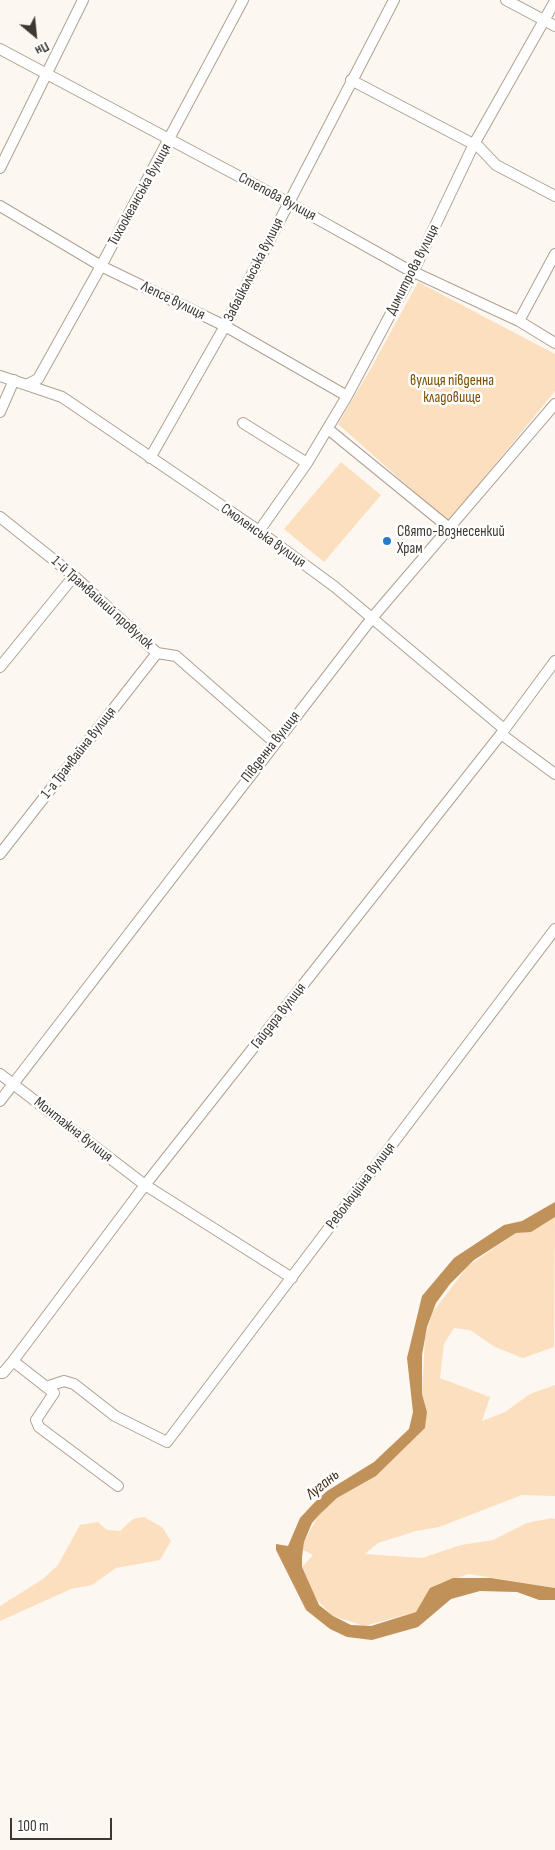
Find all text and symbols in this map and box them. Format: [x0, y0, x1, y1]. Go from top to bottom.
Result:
north arrow [10, 10, 60, 60]
text: Пн [32, 38, 52, 59]
street label: Тихоокеанська вулиця [104, 141, 176, 249]
street label: Степова вулиця [235, 169, 319, 225]
street label: Забайкальська вулиця [220, 215, 288, 325]
street label: Димитрова вулиця [382, 222, 444, 318]
street label: Лепсе вулиця [138, 278, 208, 324]
park label: вулиця південна кладовище [410, 372, 494, 407]
street label: Смоленська вулиця [217, 500, 309, 572]
place label: Свято-Вознесенкий Храм [397, 523, 505, 558]
marker: Свято-Вознесенкий Храм [381, 535, 393, 547]
street label: 1-й Трамвайний провулок [47, 552, 157, 654]
street label: 1-а Трамвайна вулиця [38, 704, 120, 802]
street label: Південна вулиця [238, 708, 304, 786]
street label: Гайдара вулиця [248, 980, 310, 1052]
street label: Монтажна вулиця [30, 1094, 116, 1166]
street label: Революційна вулиця [323, 1139, 399, 1233]
water label: Лугань [302, 1466, 344, 1504]
scale bar [12, 1808, 115, 1840]
text: 100 m [18, 1817, 49, 1836]

